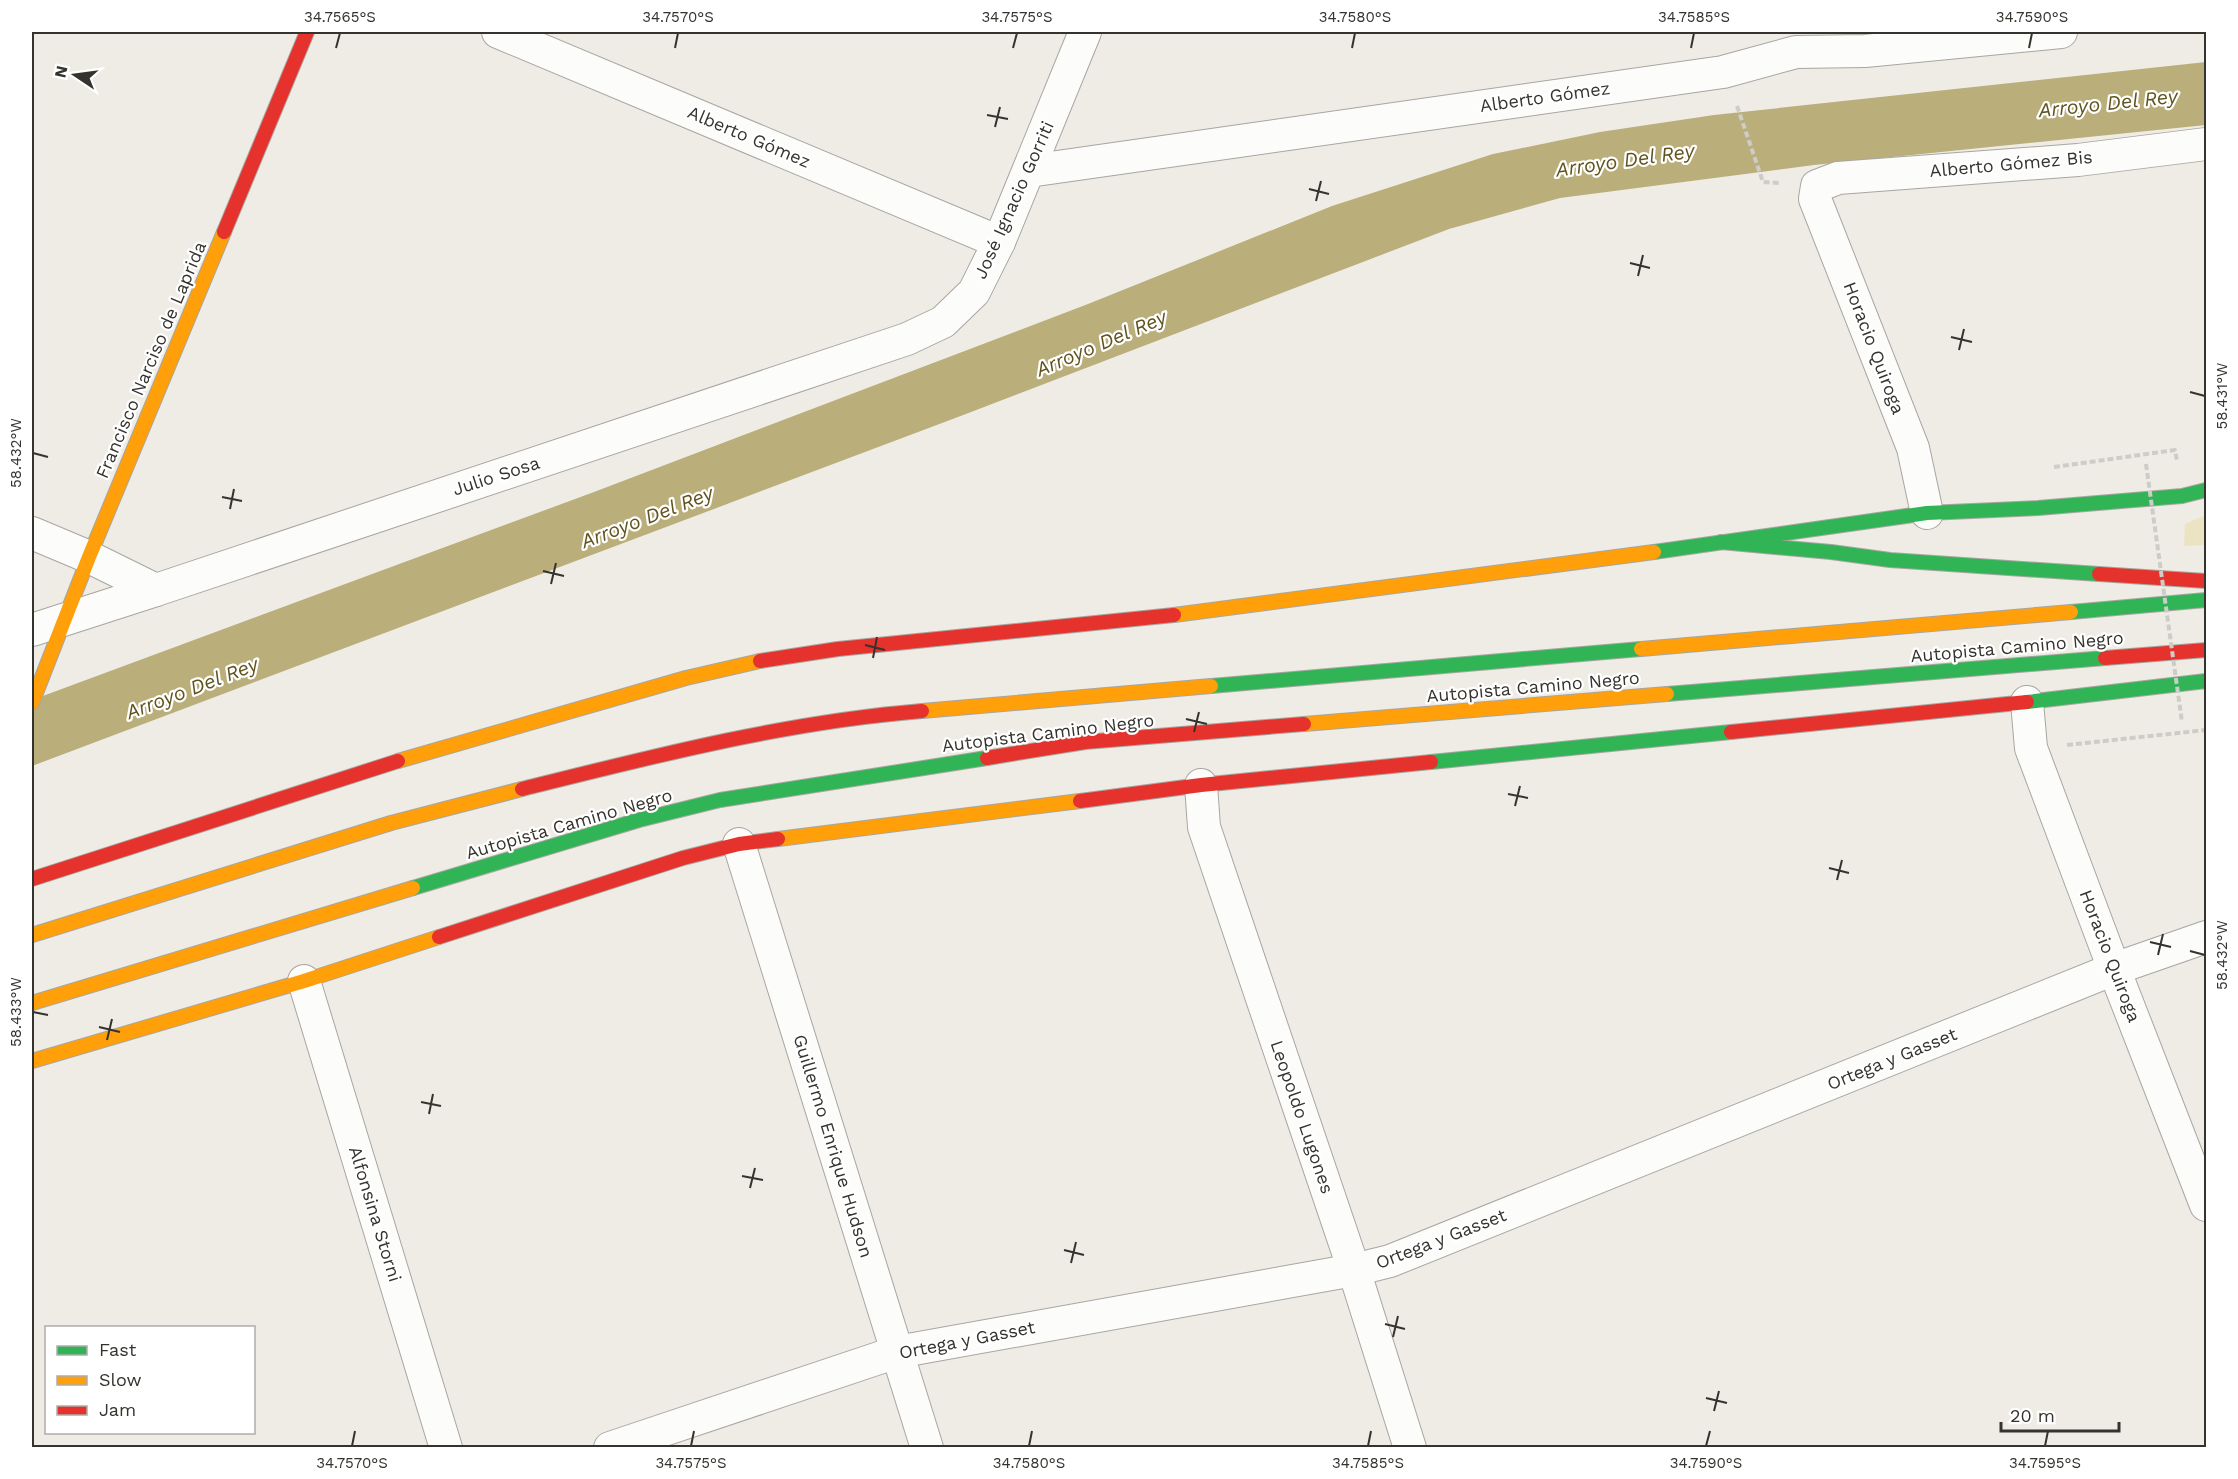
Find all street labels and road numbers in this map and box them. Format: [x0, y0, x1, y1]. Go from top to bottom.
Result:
street label: Alberto Gómez [1478, 77, 1611, 116]
street label: Alberto Gómez [685, 101, 814, 172]
street label: José Ignacio Gorriti [969, 118, 1058, 282]
street label: Alberto Gómez Bis [1929, 146, 2093, 181]
street label: Francisco Narciso de Laprida [91, 238, 210, 481]
street label: Horacio Quiroga [1840, 279, 1909, 417]
street label: Julio Sosa [450, 452, 542, 499]
street label: Autopista Camino Negro [1910, 627, 2124, 666]
street label: Autopista Camino Negro [1426, 667, 1640, 706]
street label: Autopista Camino Negro [941, 709, 1155, 756]
street label: Autopista Camino Negro [463, 784, 674, 863]
street label: Horacio Quiroga [2076, 887, 2145, 1025]
street label: Ortega y Gasset [1824, 1023, 1960, 1094]
street label: Guillermo Enrique Hudson [789, 1032, 877, 1260]
street label: Leopoldo Lugones [1266, 1038, 1339, 1196]
street label: Alfonsina Storni [345, 1144, 406, 1284]
street label: Ortega y Gasset [1373, 1204, 1509, 1273]
street label: Ortega y Gasset [897, 1316, 1037, 1363]

